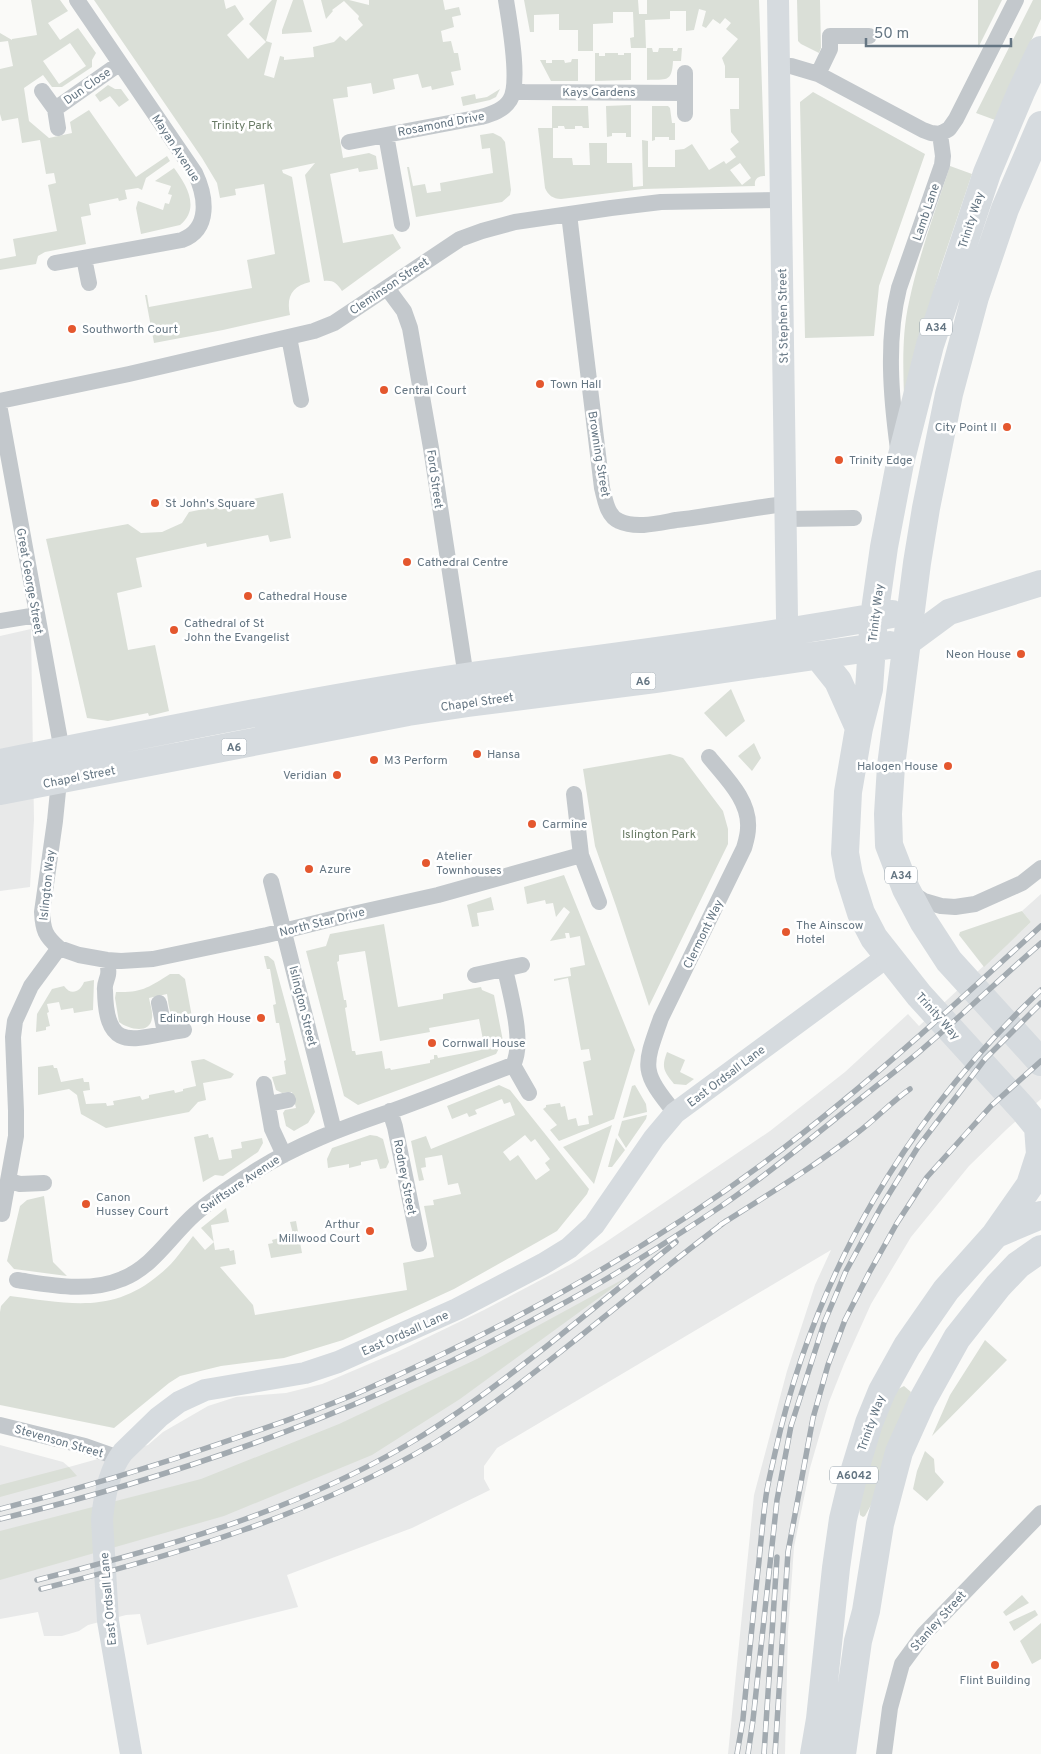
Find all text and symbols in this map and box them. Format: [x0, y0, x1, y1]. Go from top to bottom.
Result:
scale bar [866, 15, 1011, 47]
text: 50 m [874, 25, 909, 44]
street label: Dun Close [61, 65, 114, 109]
street label: Kays Gardens [562, 85, 636, 101]
street label: Rosamond Drive [396, 109, 486, 141]
street label: Mayan Avenue [147, 112, 203, 185]
park label: Trinity Park [211, 118, 273, 134]
street label: Lamb Lane [910, 182, 944, 243]
street label: Trinity Way [955, 190, 989, 251]
street label: Cleminson Street [347, 254, 432, 319]
street label: St Stephen Street [775, 268, 793, 364]
road number: A34 [920, 318, 952, 336]
place label: Southworth Court [82, 322, 178, 338]
marker: Southworth Court [66, 323, 78, 335]
place label: Town Hall [550, 377, 601, 393]
marker: Town Hall [534, 378, 546, 390]
place label: Central Court [394, 383, 466, 399]
marker: Central Court [378, 384, 390, 396]
street label: Browning Street [583, 410, 613, 498]
place label: City Point II [935, 420, 997, 436]
marker: City Point II [1001, 421, 1013, 433]
street label: Ford Street [422, 449, 446, 510]
place label: Trinity Edge [849, 453, 913, 469]
marker: Trinity Edge [833, 454, 845, 466]
place label: St John's Square [165, 496, 255, 512]
marker: St John's Square [149, 497, 161, 509]
street label: Great George Street [12, 527, 46, 635]
place label: Cathedral Centre [417, 555, 508, 571]
marker: Cathedral Centre [401, 556, 413, 568]
street label: Trinity Way [865, 583, 889, 643]
place label: Cathedral House [258, 589, 347, 605]
marker: Cathedral House [242, 590, 254, 602]
place label: Cathedral of St John the Evangelist [184, 616, 290, 646]
marker: Cathedral of St John the Evangelist [168, 624, 180, 636]
place label: Neon House [946, 647, 1011, 663]
marker: Neon House [1015, 648, 1027, 660]
road number: A6 [630, 672, 656, 689]
street label: Chapel Street [440, 690, 515, 716]
road number: A6 [222, 739, 246, 756]
place label: Hansa [487, 747, 520, 763]
marker: Hansa [471, 748, 483, 760]
place label: M3 Perform [384, 753, 448, 769]
marker: M3 Perform [368, 754, 380, 766]
place label: Halogen House [857, 759, 938, 775]
marker: Halogen House [942, 760, 954, 772]
street label: Chapel Street [42, 763, 117, 793]
place label: Veridian [283, 768, 327, 784]
marker: Veridian [331, 769, 343, 781]
place label: Carmine [542, 817, 587, 833]
marker: Carmine [526, 818, 538, 830]
park label: Islington Park [622, 827, 696, 843]
street label: Islington Way [36, 849, 60, 921]
place label: Atelier Townhouses [436, 849, 502, 879]
marker: Atelier Townhouses [420, 857, 432, 869]
place label: Azure [319, 862, 351, 878]
marker: Azure [303, 863, 315, 875]
road number: A34 [885, 866, 917, 884]
street label: Clermont Way [680, 897, 728, 972]
street label: North Star Drive [278, 905, 367, 941]
place label: The Ainscow Hotel [796, 918, 864, 948]
marker: The Ainscow Hotel [780, 926, 792, 938]
street label: Islington Street [284, 964, 320, 1048]
street label: Trinity Way [912, 989, 963, 1044]
place label: Edinburgh House [160, 1011, 251, 1027]
marker: Edinburgh House [255, 1012, 267, 1024]
place label: Cornwall House [442, 1036, 525, 1052]
marker: Cornwall House [426, 1037, 438, 1049]
street label: East Ordsall Lane [684, 1042, 769, 1111]
street label: Rodney Street [389, 1138, 419, 1216]
street label: Swiftsure Avenue [198, 1152, 283, 1217]
place label: Canon Hussey Court [96, 1190, 168, 1220]
marker: Canon Hussey Court [80, 1198, 92, 1210]
place label: Arthur Millwood Court [278, 1217, 360, 1247]
marker: Arthur Millwood Court [364, 1225, 376, 1237]
street label: East Ordsall Lane [359, 1308, 451, 1360]
street label: Trinity Way [854, 1393, 890, 1454]
street label: Stevenson Street [12, 1422, 105, 1462]
road number: A6042 [830, 1466, 878, 1484]
street label: East Ordsall Lane [97, 1552, 121, 1646]
street label: Stanley Street [907, 1588, 970, 1655]
marker: Flint Building [989, 1659, 1001, 1671]
place label: Flint Building [959, 1673, 1031, 1689]

